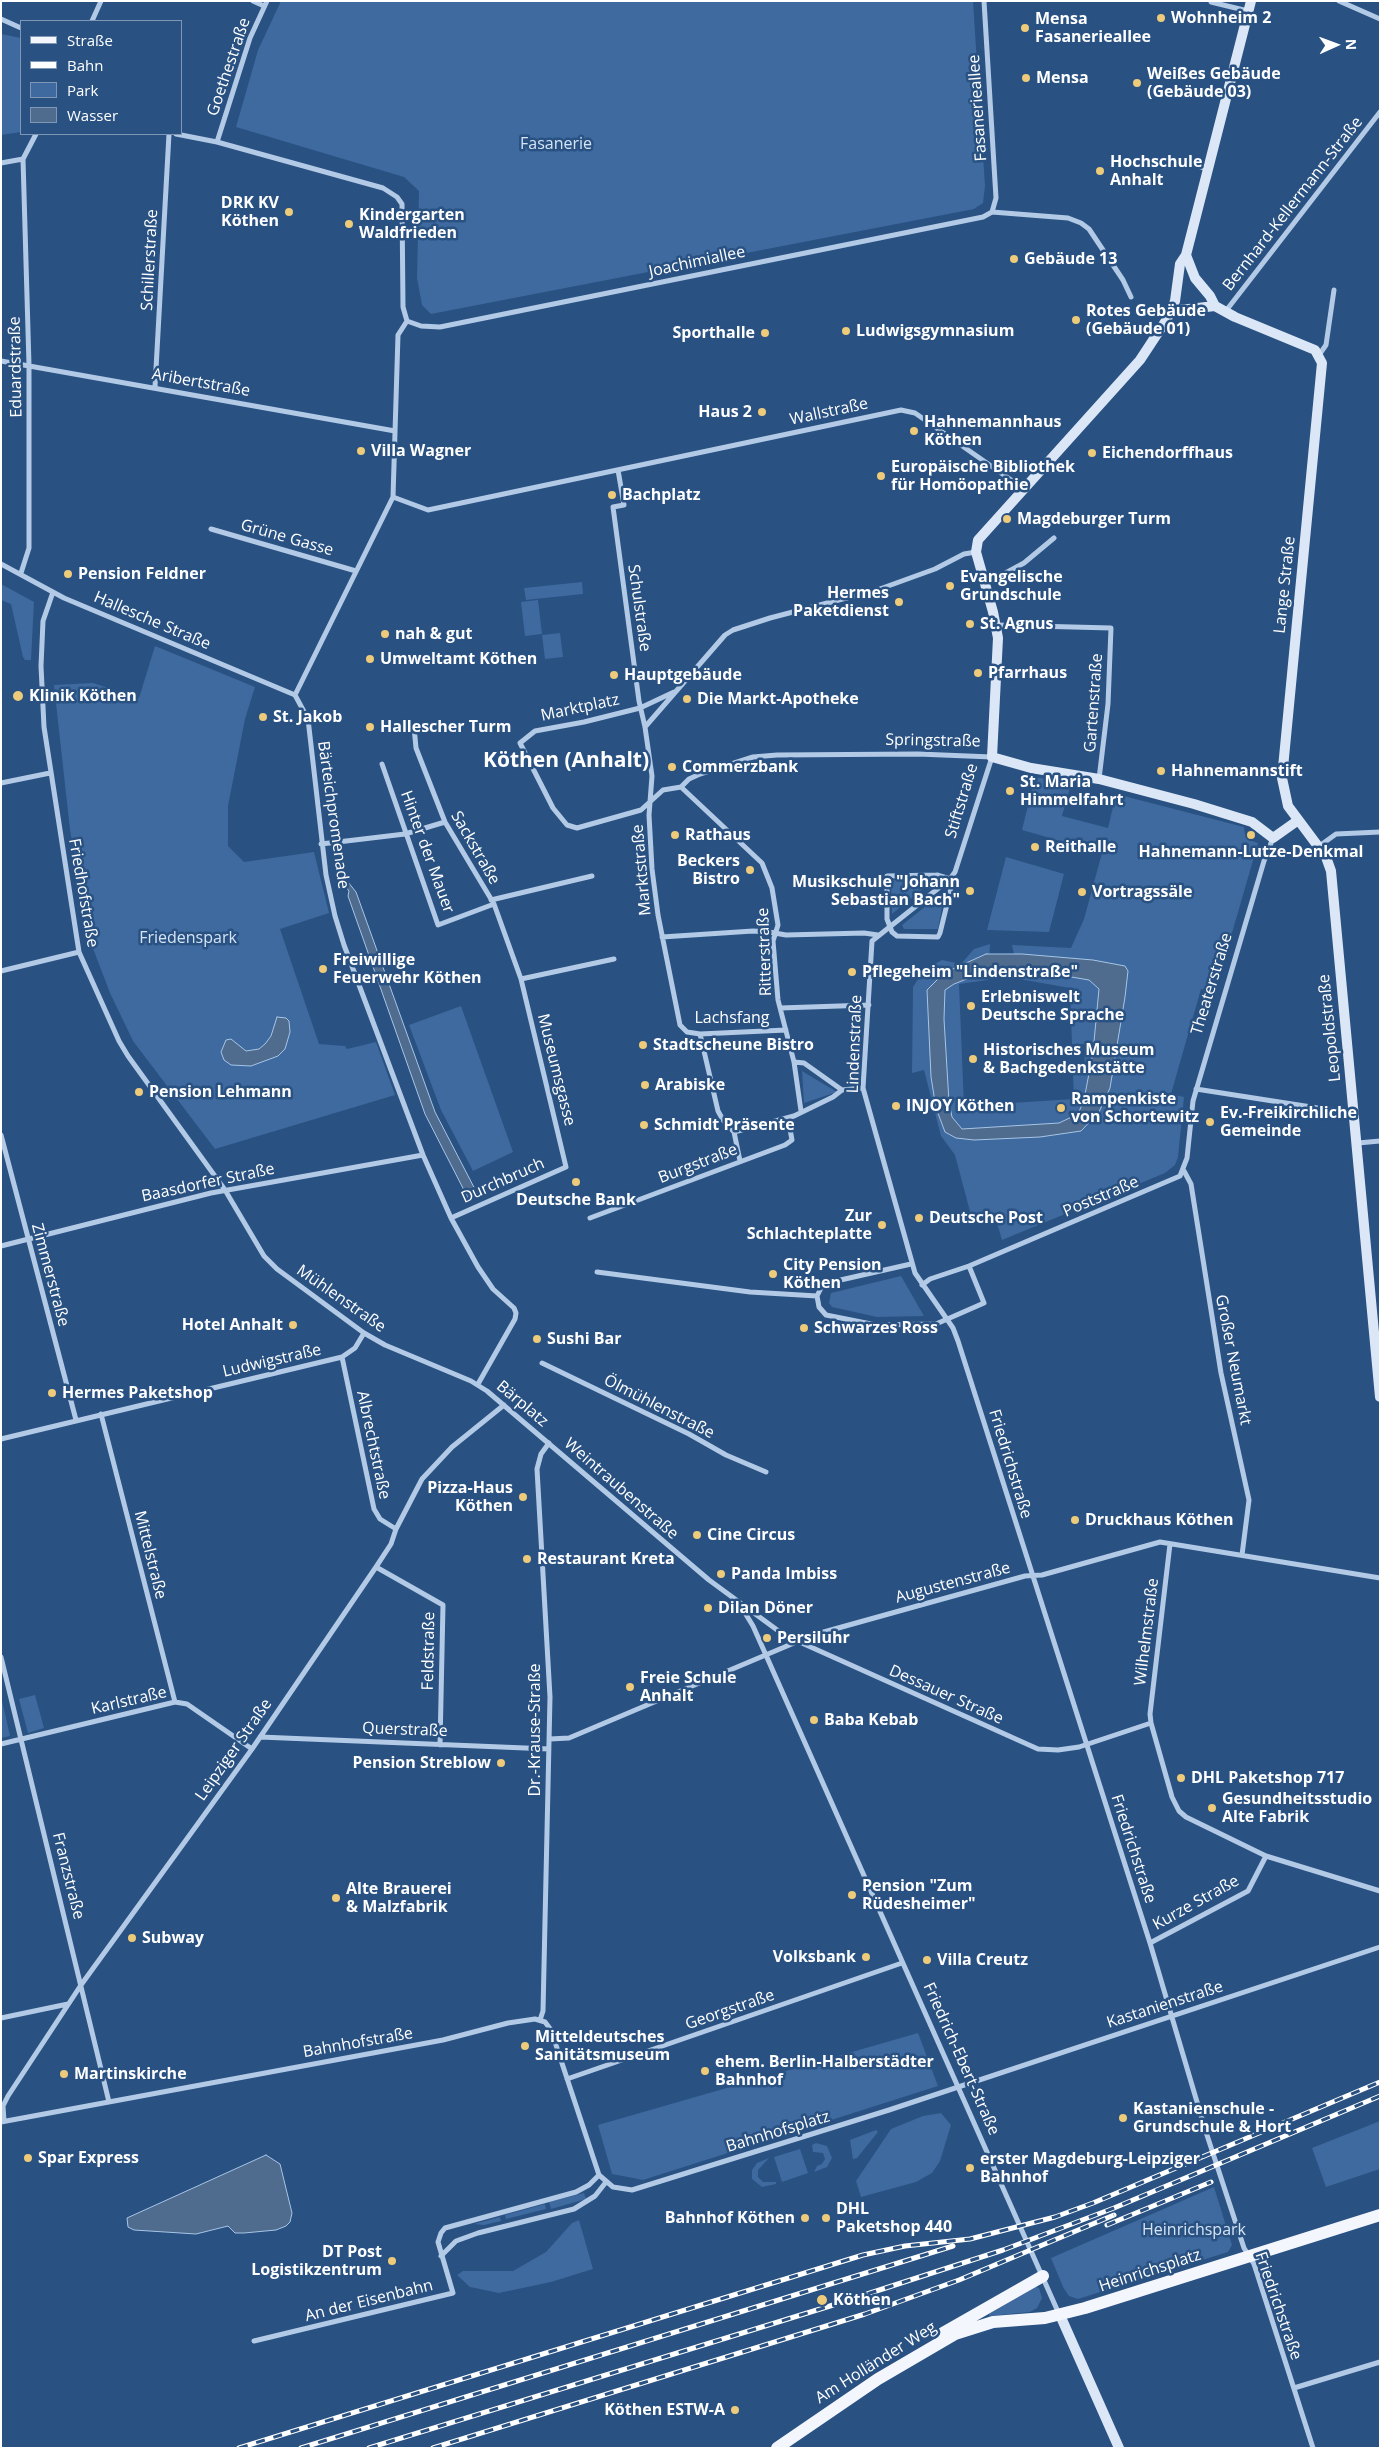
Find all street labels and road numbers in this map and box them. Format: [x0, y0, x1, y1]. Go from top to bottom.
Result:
street label: Goethestraße [203, 15, 255, 119]
street label: Fasanerieallee [965, 54, 991, 162]
street label: Bernhard-Kellermann-Straße [1219, 113, 1367, 295]
street label: Schillerstraße [138, 209, 162, 311]
street label: Joachimiallee [647, 242, 747, 282]
street label: Eduardstraße [6, 316, 26, 418]
street label: Aribertstraße [150, 365, 252, 401]
street label: Wallstraße [788, 394, 870, 430]
street label: Grüne Gasse [238, 516, 336, 560]
street label: Lange Straße [1270, 535, 1300, 635]
street label: Schulstraße [623, 563, 655, 653]
street label: Hallesche Straße [91, 588, 213, 654]
street label: Gartenstraße [1081, 653, 1107, 753]
street label: Marktplatz [539, 690, 621, 726]
street label: Springstraße [885, 731, 981, 751]
street label: Bärteichpromenade [313, 740, 353, 890]
street label: Stiftstraße [942, 761, 982, 841]
street label: Hinter der Mauer [396, 788, 458, 916]
street label: Sackstraße [446, 808, 504, 888]
street label: Marktstraße [628, 824, 656, 916]
street label: Friedhofstraße [64, 837, 102, 949]
street label: Ritterstraße [754, 907, 776, 997]
street label: Theaterstraße [1187, 931, 1237, 1037]
street label: Leopoldstraße [1315, 973, 1345, 1083]
street label: Lindenstraße [844, 994, 866, 1094]
street label: Lachsfang [694, 1008, 770, 1028]
street label: Museumsgasse [533, 1012, 579, 1128]
street label: Burgstraße [656, 1140, 740, 1188]
street label: Durchbruch [458, 1154, 548, 1208]
street label: Baasdorfer Straße [140, 1160, 276, 1206]
street label: Poststraße [1060, 1172, 1142, 1222]
street label: Zimmerstraße [27, 1221, 73, 1329]
street label: Mühlenstraße [293, 1261, 389, 1337]
street label: Großer Neumarkt [1211, 1293, 1255, 1427]
street label: Ludwigstraße [221, 1340, 323, 1382]
street label: Ölmühlenstraße [601, 1371, 717, 1443]
street label: Bärplatz [492, 1377, 552, 1431]
street label: Albrechtstraße [352, 1389, 394, 1501]
street label: Friedrichstraße [984, 1407, 1036, 1521]
street label: Weintraubenstraße [560, 1434, 682, 1544]
street label: Mittelstraße [130, 1509, 170, 1601]
street label: Augustenstraße [893, 1558, 1013, 1608]
street label: Wilhelmstraße [1131, 1577, 1163, 1687]
street label: Feldstraße [419, 1611, 439, 1691]
street label: Dessauer Straße [886, 1661, 1006, 1729]
street label: Dr.-Krause-Straße [525, 1663, 545, 1797]
street label: Karlstraße [89, 1683, 169, 1719]
street label: Leipziger Straße [192, 1695, 276, 1805]
street label: Querstraße [362, 1719, 448, 1741]
street label: Friedrichstraße [1106, 1792, 1160, 1906]
street label: Franzstraße [48, 1831, 88, 1921]
street label: Kurze Straße [1150, 1871, 1242, 1935]
street label: Kastanienstraße [1104, 1977, 1226, 2033]
street label: Friedrich-Ebert-Straße [919, 1980, 1003, 2138]
street label: Georgstraße [683, 1986, 777, 2034]
street label: Bahnhofstraße [301, 2024, 415, 2062]
street label: Bahnhofsplatz [724, 2107, 832, 2157]
street label: Heinrichsplatz [1097, 2245, 1203, 2297]
street label: Friedrichstraße [1250, 2249, 1306, 2363]
street label: An der Eisenbahn [303, 2276, 435, 2326]
street label: Am Holländer Weg [812, 2318, 940, 2408]

